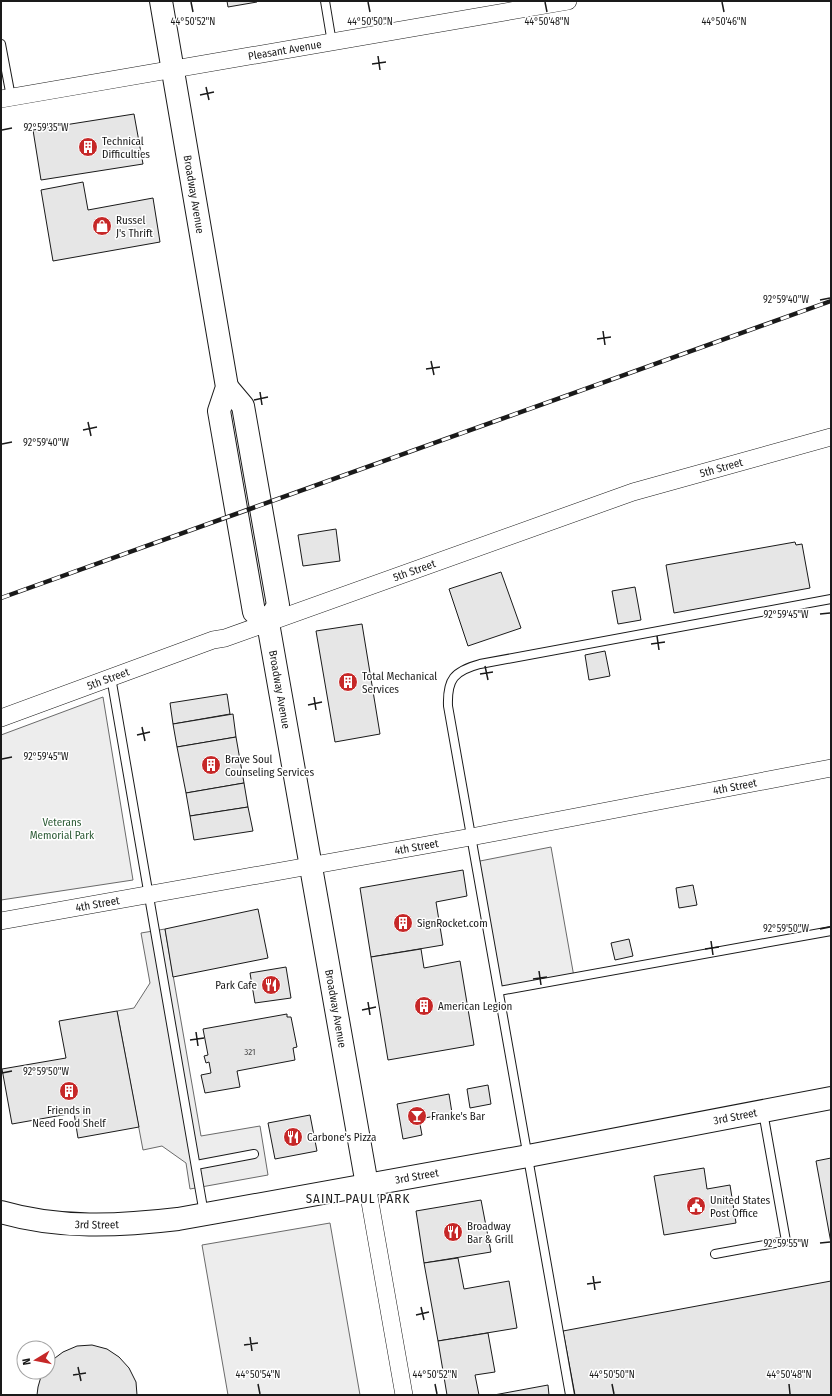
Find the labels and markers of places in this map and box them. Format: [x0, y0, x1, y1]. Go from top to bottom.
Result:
place label: Technical Difficulties [102, 135, 150, 161]
building icon: Technical Difficulties [77, 136, 99, 158]
place label: Russel J's Thrift [116, 214, 153, 240]
shop icon: Russel J's Thrift [91, 215, 113, 237]
place label: Total Mechanical Services [362, 670, 437, 696]
building icon: Total Mechanical Services [337, 671, 359, 693]
place label: Brave Soul Counseling Services [225, 753, 314, 779]
building icon: Brave Soul Counseling Services [200, 754, 222, 776]
building icon: SignRocket.com [392, 912, 414, 934]
place label: SignRocket.com [417, 917, 488, 930]
restaurant icon: Park Cafe [260, 974, 282, 996]
place label: Park Cafe [215, 979, 257, 992]
building icon: American Legion [413, 995, 435, 1017]
place label: American Legion [438, 1000, 512, 1013]
building icon: Friends in Need Food Shelf [58, 1080, 80, 1102]
place label: Friends in Need Food Shelf [32, 1104, 106, 1130]
bar icon: Franke's Bar [406, 1105, 428, 1127]
place label: Franke's Bar [431, 1110, 485, 1123]
restaurant icon: Carbone's Pizza [282, 1126, 304, 1148]
place label: Carbone's Pizza [307, 1131, 376, 1144]
place label: United States Post Office [710, 1194, 771, 1220]
public building icon: United States Post Office [685, 1195, 707, 1217]
place label: Broadway Bar & Grill [467, 1220, 514, 1246]
restaurant icon: Broadway Bar & Grill [442, 1221, 464, 1243]

